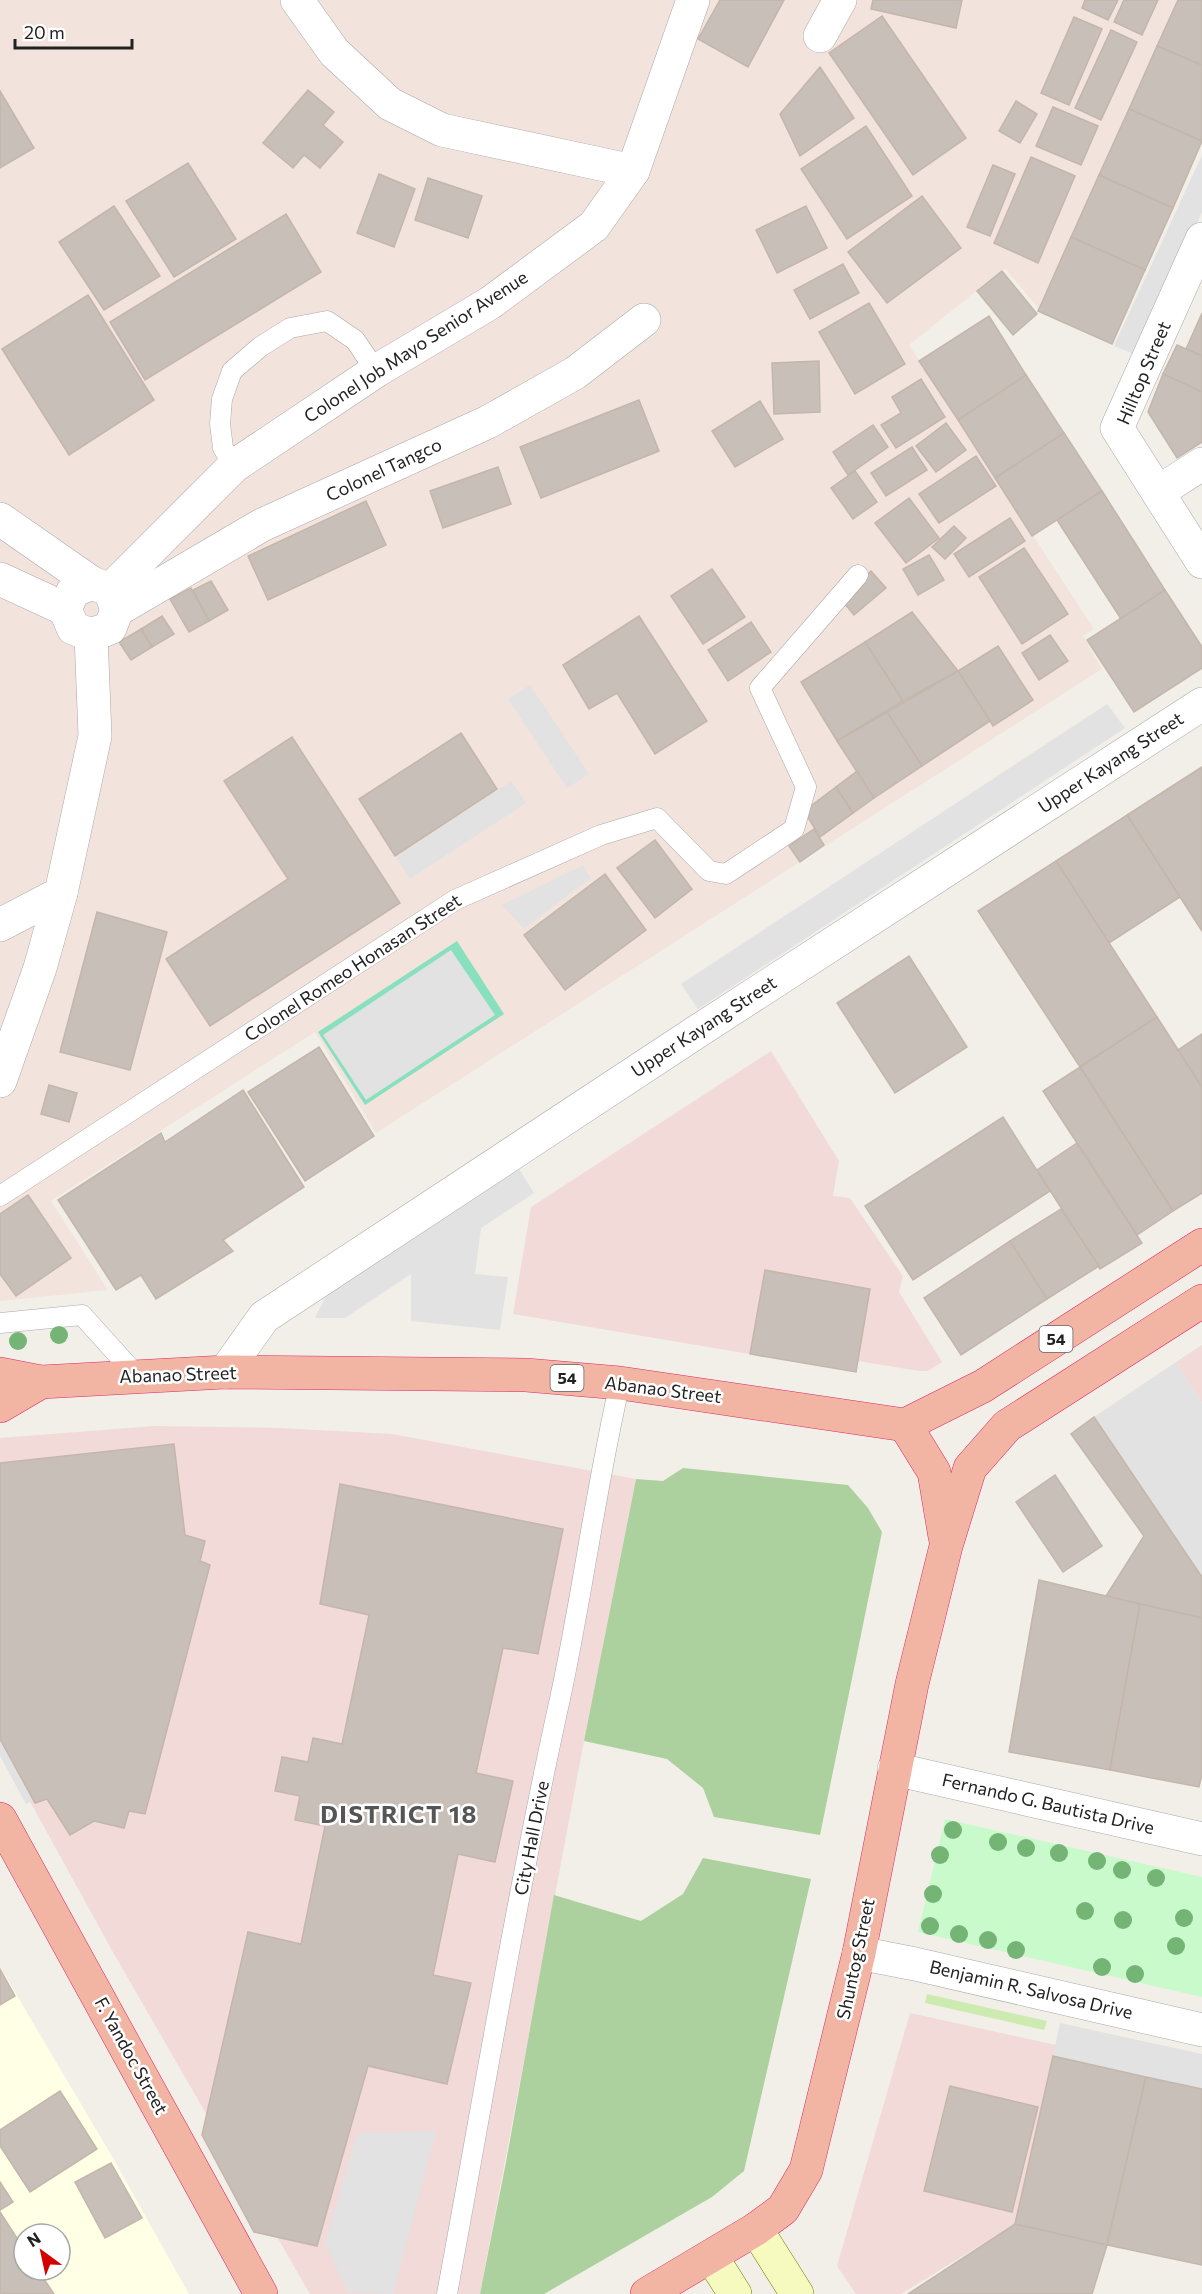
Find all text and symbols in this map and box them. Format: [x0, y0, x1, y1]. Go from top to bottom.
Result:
scale bar [15, 12, 132, 50]
text: 20 m [24, 21, 65, 43]
street label: Colonel Job Mayo Senior Avenue [300, 266, 531, 427]
street label: Hilltop Street [1111, 318, 1175, 428]
street label: Colonel Tangco [322, 433, 445, 506]
street label: Upper Kayang Street [1034, 707, 1187, 817]
street label: Colonel Romeo Honasan Street [240, 889, 465, 1046]
street label: Upper Kayang Street [627, 971, 780, 1081]
road number: 54 [1040, 1326, 1072, 1352]
street label: Abanao Street [119, 1361, 237, 1387]
road number: 54 [550, 1365, 584, 1391]
street label: Abanao Street [604, 1371, 723, 1407]
street label: Fernando G. Bautista Drive [940, 1768, 1156, 1838]
street label: City Hall Drive [509, 1779, 553, 1897]
district label: DISTRICT 18 [320, 1799, 478, 1828]
street label: Shuntog Street [831, 1896, 879, 2021]
street label: Benjamin R. Salvosa Drive [927, 1955, 1135, 2023]
street label: F. Yandoc Street [91, 1993, 173, 2118]
north arrow [12, 2222, 72, 2282]
text: N [23, 2228, 44, 2250]

